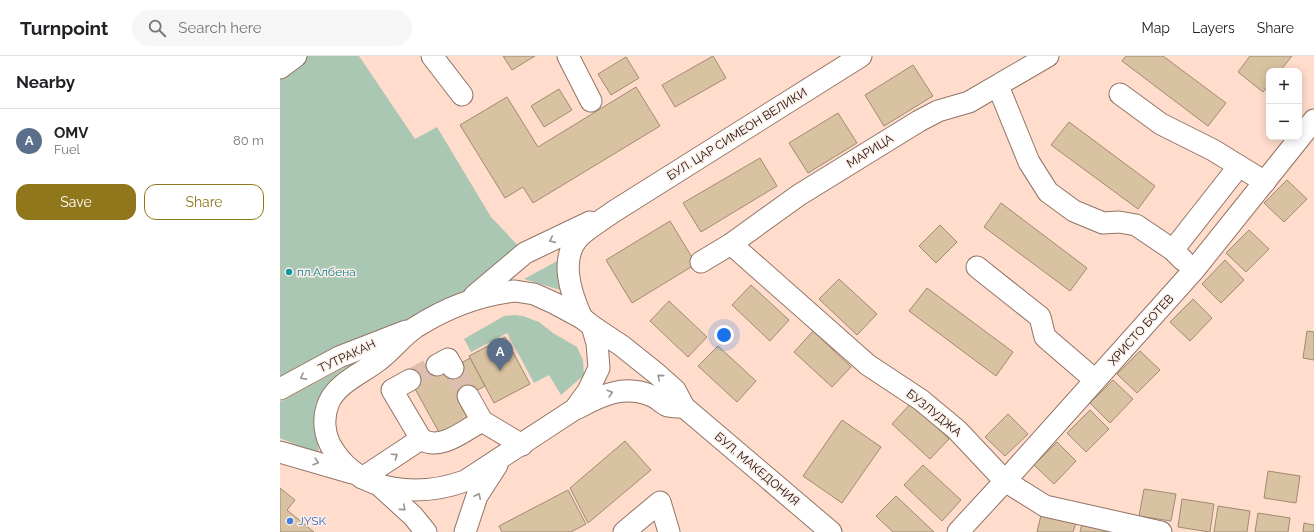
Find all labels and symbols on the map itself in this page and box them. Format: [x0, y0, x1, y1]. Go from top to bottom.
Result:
street label: БУЛ. ЦАР СИМЕОН ВЕЛИКИ [664, 85, 810, 183]
street label: МАРИЦА [844, 131, 896, 171]
one-way arrow [548, 235, 556, 243]
place label: пл.Албена [297, 265, 356, 279]
marker: пл.Албена [284, 267, 294, 277]
street label: ХРИСТО БОТЕВ [1105, 292, 1177, 368]
your location [714, 325, 734, 345]
street label: ТУТРАКАН [316, 337, 378, 375]
pin: A [487, 338, 513, 371]
one-way arrow [300, 372, 307, 379]
one-way arrow [657, 375, 664, 382]
street label: БУЗЛУДЖА [904, 387, 964, 439]
one-way arrow [606, 389, 613, 398]
street label: БУЛ. МАКЕДОНИЯ [712, 429, 802, 509]
one-way arrow [390, 454, 397, 461]
one-way arrow [312, 457, 319, 466]
one-way arrow [473, 492, 481, 500]
one-way arrow [399, 503, 406, 510]
place label: JYSK [298, 514, 327, 528]
marker: JYSK [285, 516, 295, 526]

